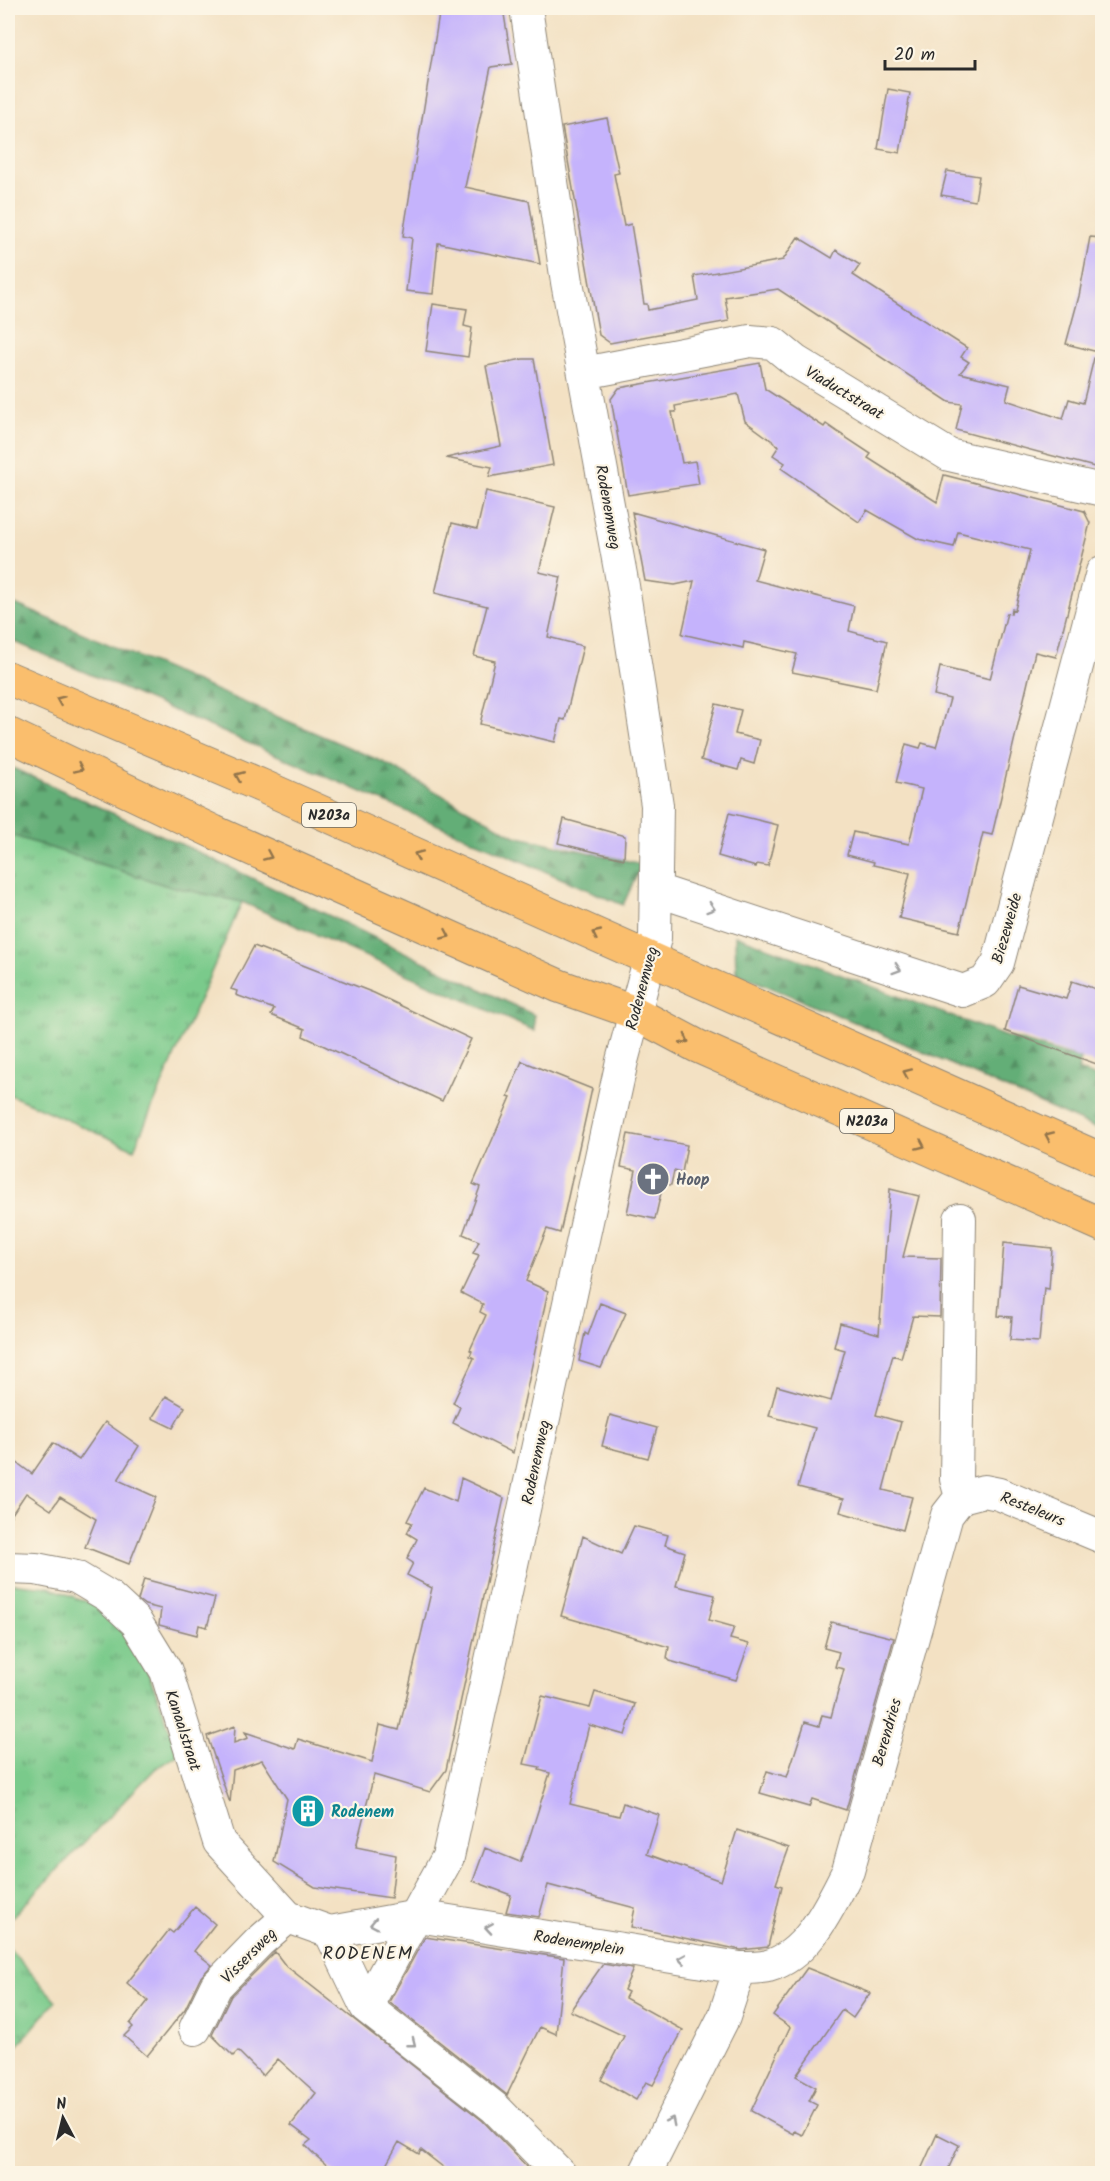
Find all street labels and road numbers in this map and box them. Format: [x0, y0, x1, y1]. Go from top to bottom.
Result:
street label: Viaductstraat [800, 360, 889, 427]
street label: Rodenemweg [588, 463, 627, 552]
road number: N203a [302, 803, 356, 827]
street label: Biezeweide [985, 890, 1029, 967]
street label: Rodenemweg [619, 944, 666, 1033]
road number: N203a [840, 1109, 894, 1133]
street label: Rodenemweg [515, 1418, 558, 1507]
street label: Resteleurs [996, 1485, 1069, 1534]
street label: Kanaalstraat [158, 1687, 208, 1775]
street label: Berendries [866, 1695, 909, 1769]
street label: Vissersweg [215, 1922, 283, 1990]
street label: Rodenemplein [532, 1924, 626, 1963]

